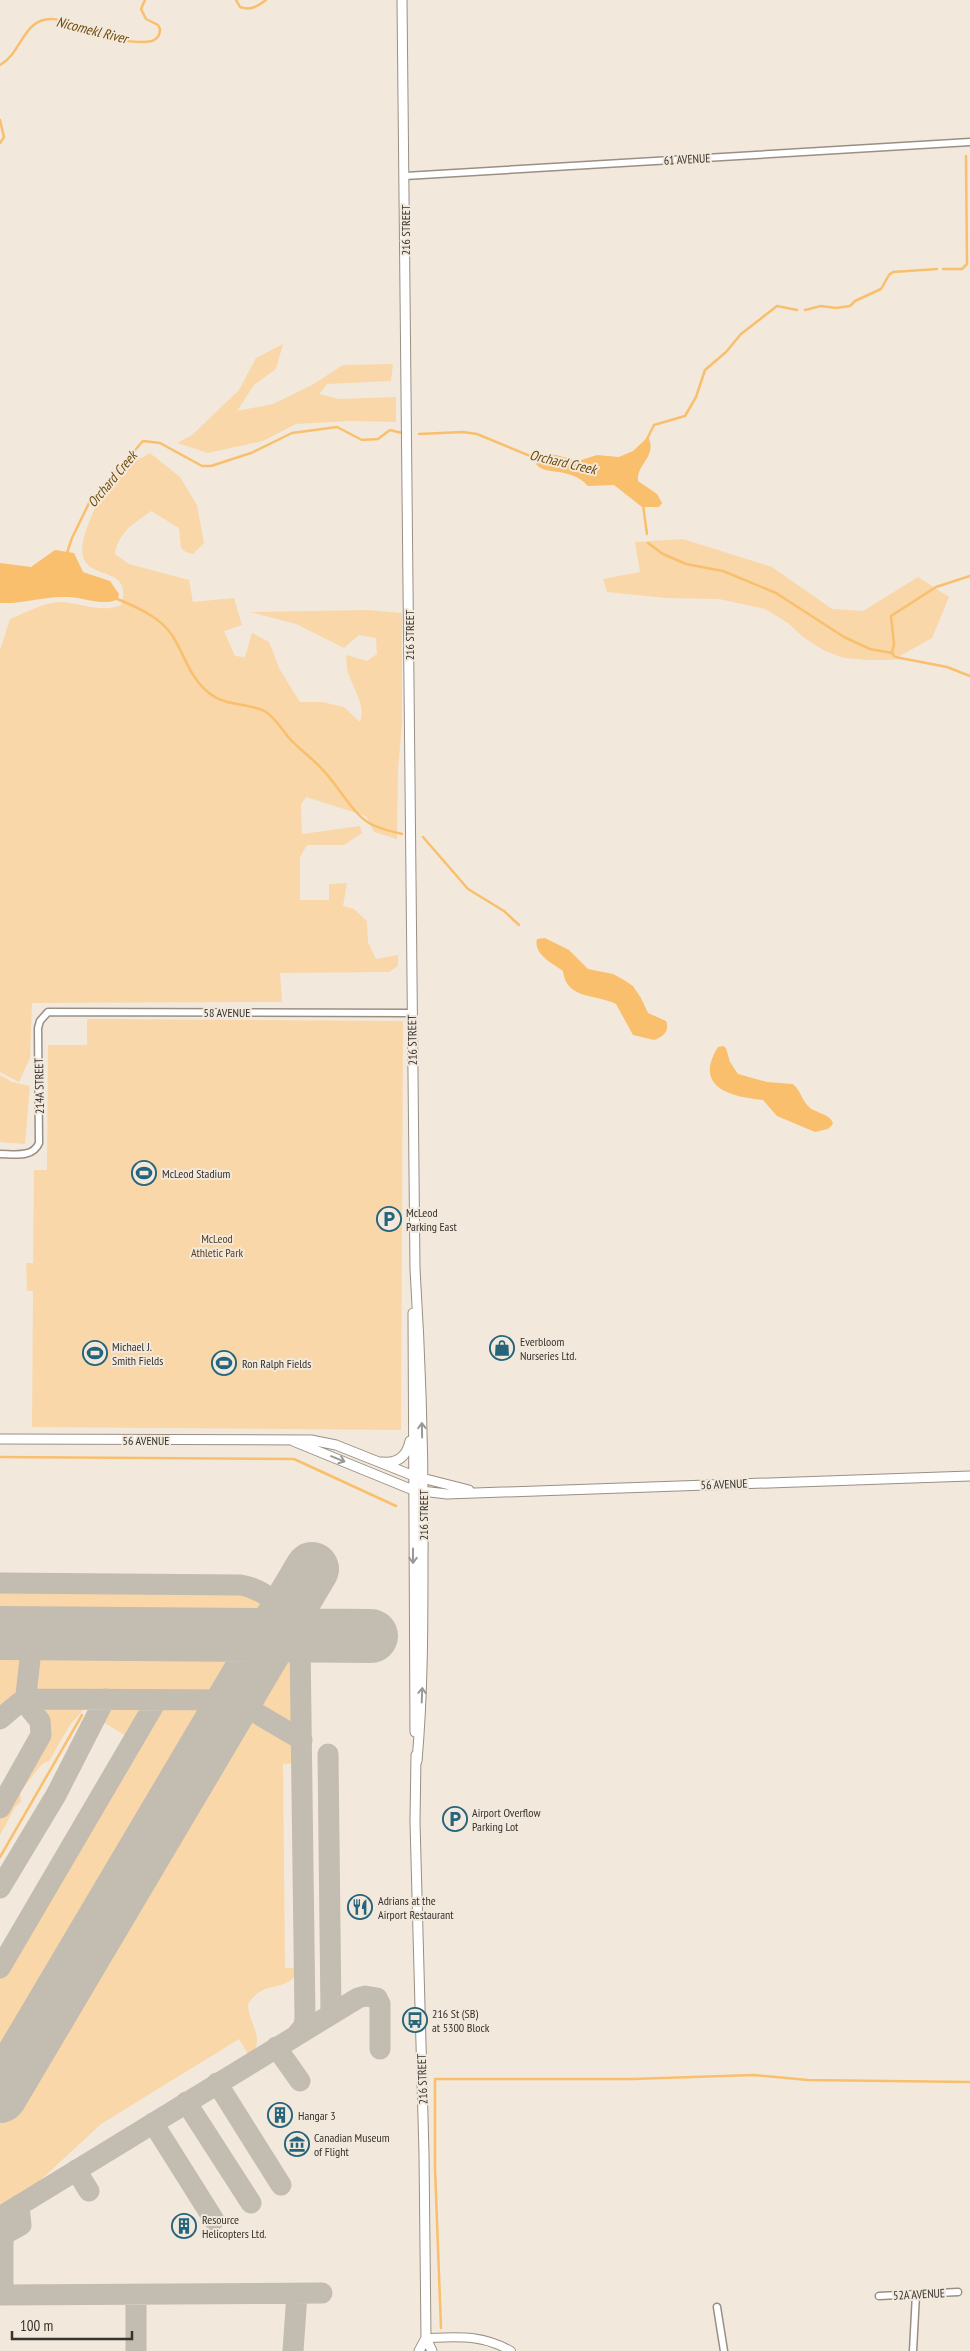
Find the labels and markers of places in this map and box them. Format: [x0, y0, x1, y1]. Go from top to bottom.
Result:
sports icon: McLeod Stadium [131, 1160, 157, 1186]
place label: McLeod Stadium [162, 1166, 230, 1181]
place label: McLeod Parking East [406, 1205, 457, 1234]
parking icon: McLeod Parking East [376, 1206, 402, 1232]
place label: Everbloom Nurseries Ltd. [520, 1334, 577, 1363]
shop icon: Everbloom Nurseries Ltd. [489, 1335, 515, 1361]
place label: Michael J. Smith Fields [112, 1339, 163, 1368]
sports icon: Michael J. Smith Fields [82, 1340, 108, 1366]
sports icon: Ron Ralph Fields [211, 1350, 237, 1376]
place label: Ron Ralph Fields [242, 1356, 311, 1371]
place label: Airport Overflow Parking Lot [472, 1805, 541, 1834]
parking icon: Airport Overflow Parking Lot [442, 1806, 468, 1832]
place label: Adrians at the Airport Restaurant [378, 1893, 454, 1922]
restaurant icon: Adrians at the Airport Restaurant [347, 1894, 373, 1920]
place label: 216 St (SB) at 5300 Block [432, 2006, 490, 2035]
bus stop icon: 216 St (SB) at 5300 Block [402, 2007, 428, 2033]
building icon: Hangar 3 [267, 2102, 293, 2128]
place label: Hangar 3 [298, 2108, 336, 2123]
place label: Canadian Museum of Flight [314, 2130, 390, 2159]
museum icon: Canadian Museum of Flight [284, 2131, 310, 2157]
place label: Resource Helicopters Ltd. [202, 2212, 267, 2241]
building icon: Resource Helicopters Ltd. [171, 2213, 197, 2239]

